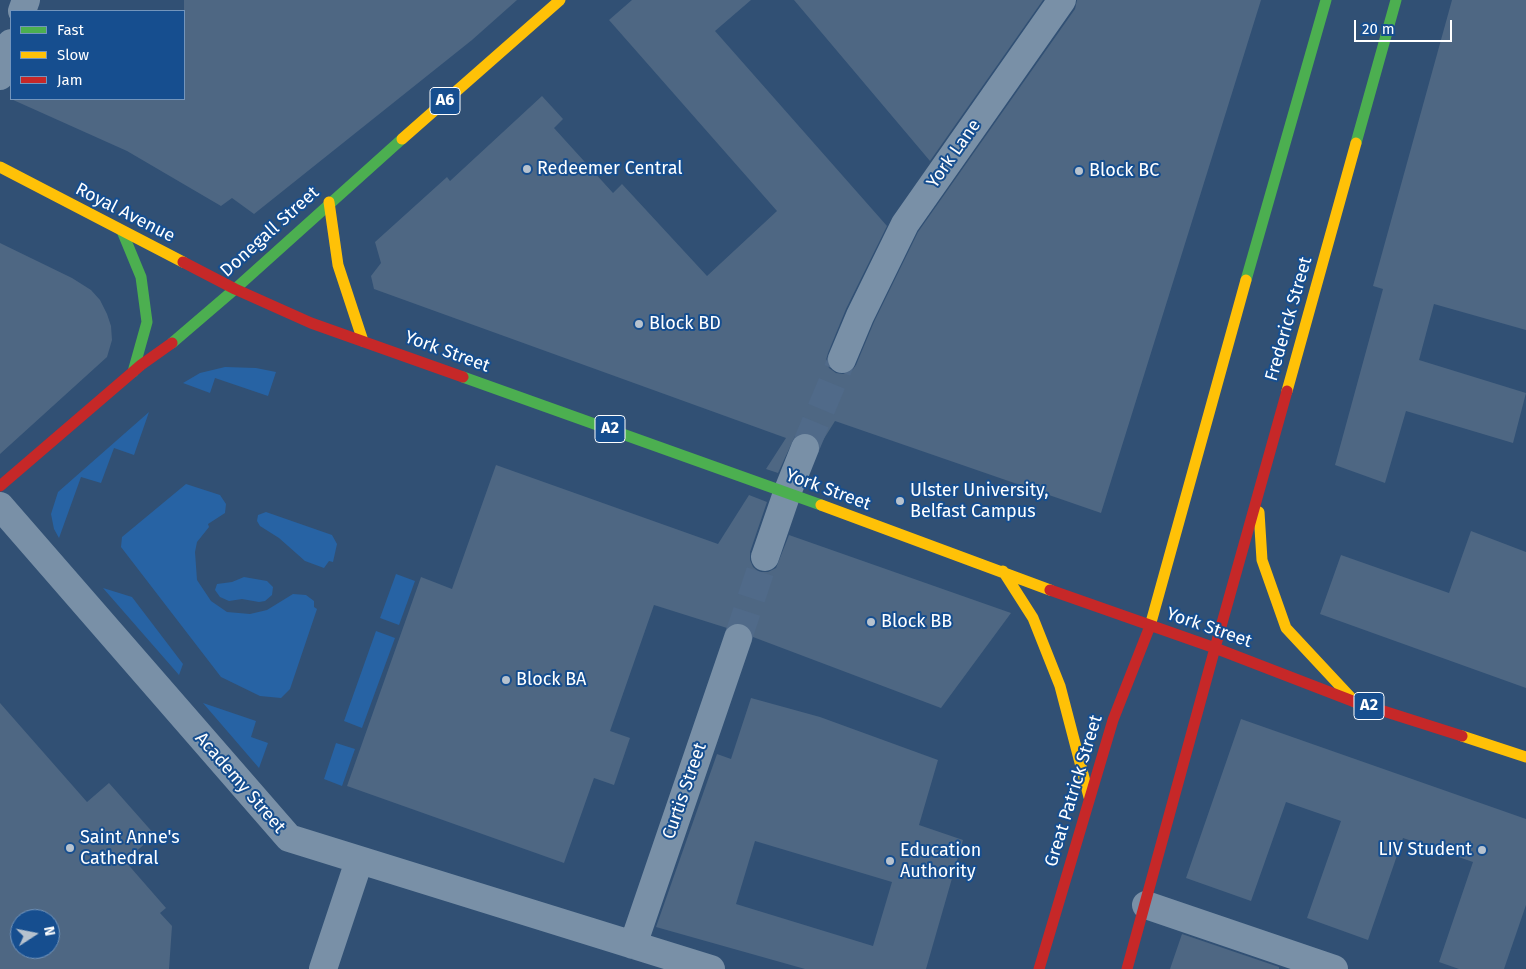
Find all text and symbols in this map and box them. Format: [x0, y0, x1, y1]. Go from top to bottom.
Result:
legend [10, 10, 185, 100]
scale bar [1356, 10, 1454, 42]
text: 20 m [1362, 20, 1395, 38]
text: Fast [57, 21, 84, 39]
text: Slow [57, 46, 89, 64]
text: Jam [57, 71, 83, 89]
road number: A6 [430, 88, 460, 114]
street label: York Lane [922, 115, 986, 193]
place label: Redeemer Central [537, 158, 683, 180]
place label: Block BC [1089, 160, 1159, 182]
marker: Redeemer Central [521, 163, 533, 175]
marker: Block BC [1073, 165, 1085, 177]
street label: Royal Avenue [72, 179, 178, 247]
street label: Donegall Street [216, 182, 324, 282]
street label: Frederick Street [1261, 254, 1317, 384]
place label: Block BD [649, 313, 721, 335]
marker: Block BD [633, 318, 645, 330]
street label: York Street [401, 327, 493, 377]
road number: A2 [595, 416, 625, 442]
street label: York Street [782, 465, 874, 515]
place label: Ulster University, Belfast Campus [910, 480, 1049, 522]
marker: Ulster University, Belfast Campus [894, 495, 906, 507]
street label: York Street [1163, 603, 1255, 653]
place label: Block BB [881, 611, 952, 633]
marker: Block BB [865, 616, 877, 628]
place label: Block BA [516, 669, 586, 691]
marker: Block BA [500, 674, 512, 686]
road number: A2 [1354, 692, 1384, 719]
street label: Great Patrick Street [1041, 712, 1107, 870]
street label: Academy Street [190, 728, 290, 838]
street label: Curtis Street [658, 740, 712, 842]
place label: Saint Anne's Cathedral [80, 827, 180, 870]
place label: LIV Student [1379, 839, 1472, 861]
place label: Education Authority [900, 840, 981, 882]
marker: Saint Anne's Cathedral [64, 842, 76, 854]
marker: LIV Student [1476, 844, 1488, 856]
marker: Education Authority [884, 855, 896, 867]
north arrow [10, 909, 60, 959]
text: N [40, 925, 58, 937]

